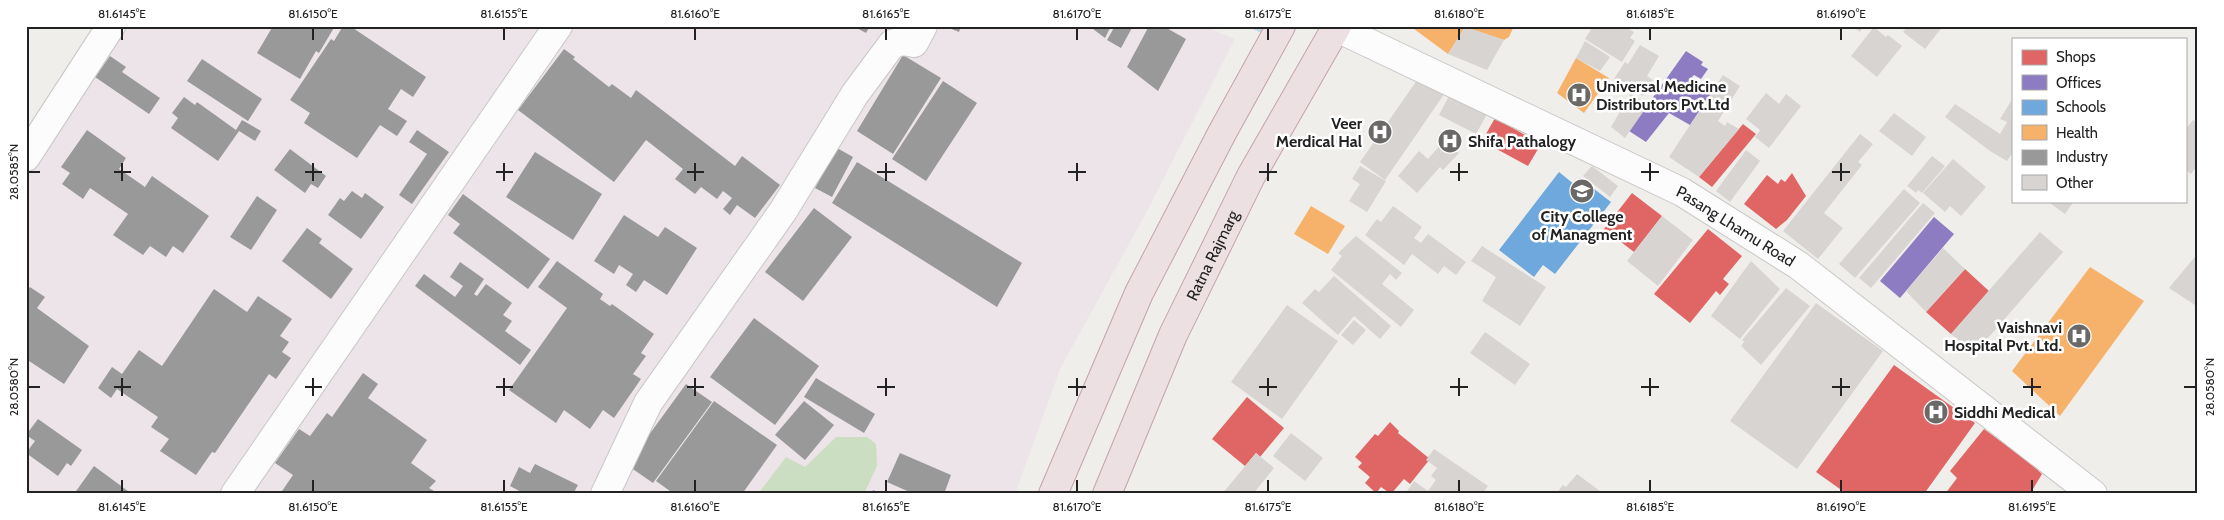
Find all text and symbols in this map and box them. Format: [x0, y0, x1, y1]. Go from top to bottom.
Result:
text: 81.6145°E [98, 6, 146, 21]
text: 81.6150°E [288, 6, 338, 21]
text: 81.6155°E [480, 6, 528, 21]
text: 81.6160°E [670, 6, 720, 21]
text: 81.6165°E [862, 6, 910, 21]
text: 81.6170°E [1053, 6, 1102, 21]
text: 81.6175°E [1245, 6, 1292, 21]
text: 81.6180°E [1434, 6, 1484, 21]
text: 81.6185°E [1626, 6, 1674, 21]
text: 81.6190°E [1816, 6, 1866, 21]
legend [2012, 38, 2186, 202]
text: Shops [2056, 48, 2096, 66]
text: Offices [2056, 74, 2101, 92]
place label: Universal Medicine Distributors Pvt.Ltd [1596, 77, 1730, 114]
hospital icon: Universal Medicine Distributors Pvt.Ltd [1566, 82, 1592, 108]
text: Schools [2056, 98, 2106, 116]
place label: Veer Merdical Hal [1276, 114, 1363, 151]
hospital icon: Veer Merdical Hal [1367, 119, 1393, 145]
text: Health [2056, 124, 2098, 142]
hospital icon: Shifa Pathalogy [1437, 128, 1463, 154]
place label: Shifa Pathalogy [1468, 132, 1577, 151]
text: 28.0585°N [6, 144, 21, 200]
text: Industry [2056, 148, 2108, 166]
text: Other [2056, 174, 2093, 192]
school or university icon: City College of Managment [1569, 178, 1595, 204]
street label: Pasang Lhamu Road [1673, 182, 1798, 271]
street label: Ratna Rajmarg [1182, 206, 1243, 304]
place label: City College of Managment [1532, 207, 1633, 244]
place label: Vaishnavi Hospital Pvt. Ltd. [1944, 318, 2062, 355]
hospital icon: Vaishnavi Hospital Pvt. Ltd. [2066, 323, 2092, 349]
text: 28.0580°N [6, 358, 21, 416]
text: 28.0580°N [2202, 358, 2217, 416]
hospital icon: Siddhi Medical [1923, 399, 1949, 425]
place label: Siddhi Medical [1954, 403, 2055, 422]
text: 81.6145°E [98, 499, 146, 514]
text: 81.6150°E [288, 499, 338, 514]
text: 81.6155°E [480, 499, 528, 514]
text: 81.6160°E [670, 499, 720, 514]
text: 81.6165°E [862, 499, 910, 514]
text: 81.6170°E [1053, 499, 1102, 514]
text: 81.6175°E [1245, 499, 1292, 514]
text: 81.6180°E [1434, 499, 1484, 514]
text: 81.6185°E [1626, 499, 1674, 514]
text: 81.6190°E [1816, 499, 1866, 514]
text: 81.6195°E [2008, 499, 2056, 514]

